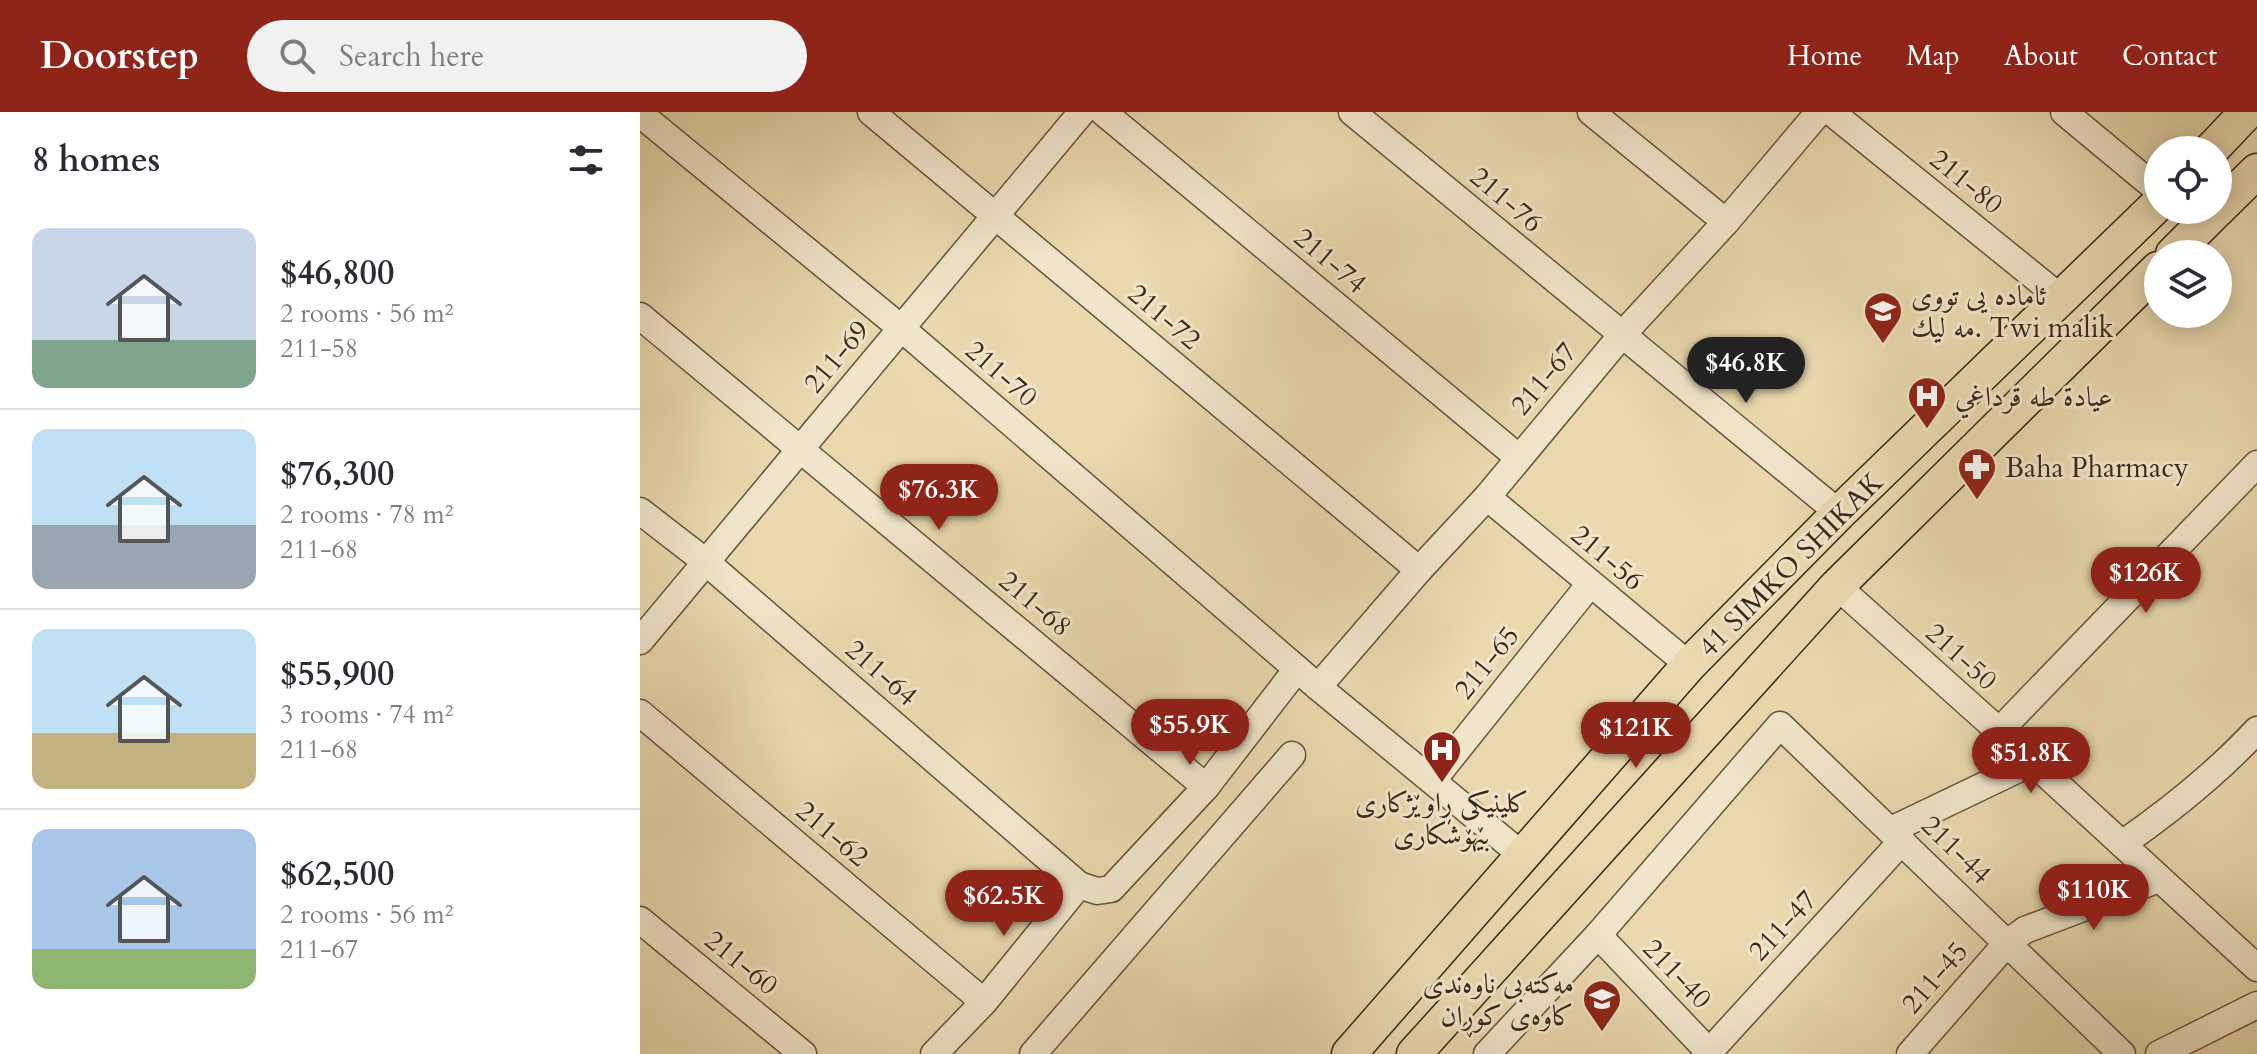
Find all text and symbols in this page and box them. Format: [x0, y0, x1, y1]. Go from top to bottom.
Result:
search box [247, 20, 807, 92]
text: Doorstep [40, 30, 199, 82]
icon: search [275, 34, 319, 78]
text: Search here [339, 36, 484, 77]
text: Home [1787, 37, 1862, 75]
text: Map [1906, 37, 1960, 75]
text: About [2004, 37, 2078, 75]
text: Contact [2122, 37, 2217, 75]
map controls [2144, 136, 2232, 328]
button: locate [2144, 136, 2232, 224]
text: 8 homes [32, 137, 160, 183]
icon: filters [564, 138, 608, 182]
street label: 211-80 [1922, 141, 2011, 223]
street label: 211-76 [1462, 158, 1551, 241]
street label: 211-74 [1286, 219, 1375, 302]
button: layers [2144, 240, 2232, 328]
text: $46,800 [280, 250, 394, 296]
icon: home [96, 260, 192, 356]
street label: 211-72 [1120, 275, 1209, 358]
place label: ئاماده يى تووى مه ليك. Twi malik [1911, 277, 2114, 347]
school or university icon: ئاماده يى تووى مه ليك. Twi malik [1862, 290, 1904, 345]
text: 2 rooms · 56 m² [280, 296, 453, 331]
street label: 211-69 [795, 312, 878, 401]
text: 211-58 [280, 331, 358, 366]
street label: 211-70 [957, 332, 1046, 416]
street label: 211-67 [1502, 334, 1585, 423]
pin: $46.8K [1681, 337, 1811, 405]
text: $46.8K [1705, 345, 1787, 380]
hospital icon: عيادة طه قرداغي [1906, 375, 1948, 430]
place label: عيادة طه قرداغي [1955, 378, 2113, 419]
pharmacy icon: Baha Pharmacy [1956, 446, 1998, 501]
place label: Baha Pharmacy [2005, 449, 2189, 487]
text: $76,300 [280, 451, 394, 497]
icon: home [96, 461, 192, 557]
pin: $76.3K [874, 464, 1004, 532]
street label: 41 SIMKO SHIKAK [1690, 464, 1892, 666]
text: $76.3K [898, 472, 980, 507]
text: 2 rooms · 78 m² [280, 497, 453, 532]
street label: 211-56 [1563, 516, 1652, 599]
text: 211-68 [280, 532, 358, 567]
pin: $126K [2090, 547, 2202, 615]
text: $126K [2109, 555, 2183, 590]
street label: 211-68 [991, 562, 1080, 645]
street label: 211-50 [1917, 614, 2005, 699]
street label: 211-65 [1446, 618, 1528, 707]
street label: 211-64 [837, 631, 926, 715]
text: $55,900 [280, 651, 394, 697]
icon: home [96, 661, 192, 757]
text: 3 rooms · 74 m² [280, 697, 453, 732]
pin: $55.9K [1125, 699, 1255, 767]
pin: $121K [1580, 702, 1692, 770]
text: $55.9K [1149, 707, 1231, 742]
text: $121K [1599, 710, 1673, 745]
pin: $51.8K [1966, 727, 2096, 795]
hospital icon: کلینیکی ڕاوێژکاری بێهۆشکاری [1421, 729, 1463, 784]
text: 211-68 [280, 732, 358, 767]
text: $51.8K [1990, 735, 2072, 770]
place label: کلینیکی ڕاوێژکاری بێهۆشکاری [1355, 784, 1529, 854]
street label: 211-62 [788, 792, 877, 875]
street label: 211-44 [1913, 807, 2000, 893]
text: $62,500 [280, 851, 394, 897]
icon: home [96, 861, 192, 957]
pin: $110K [2038, 864, 2150, 932]
pin: $62.5K [939, 870, 1069, 938]
text: $110K [2057, 872, 2131, 907]
text: $62.5K [963, 878, 1045, 913]
street label: 211-47 [1740, 882, 1825, 969]
text: 2 rooms · 56 m² [280, 897, 453, 932]
street label: 211-60 [697, 922, 786, 1004]
street label: 211-40 [1634, 930, 1720, 1017]
text: 211-67 [280, 932, 358, 967]
street label: 211-45 [1893, 933, 1977, 1022]
place label: مەکتەبی ناوەندی کاوەی کوڕان [1422, 965, 1574, 1038]
school or university icon: مەکتەبی ناوەندی کاوەی کوڕان [1581, 978, 1623, 1033]

